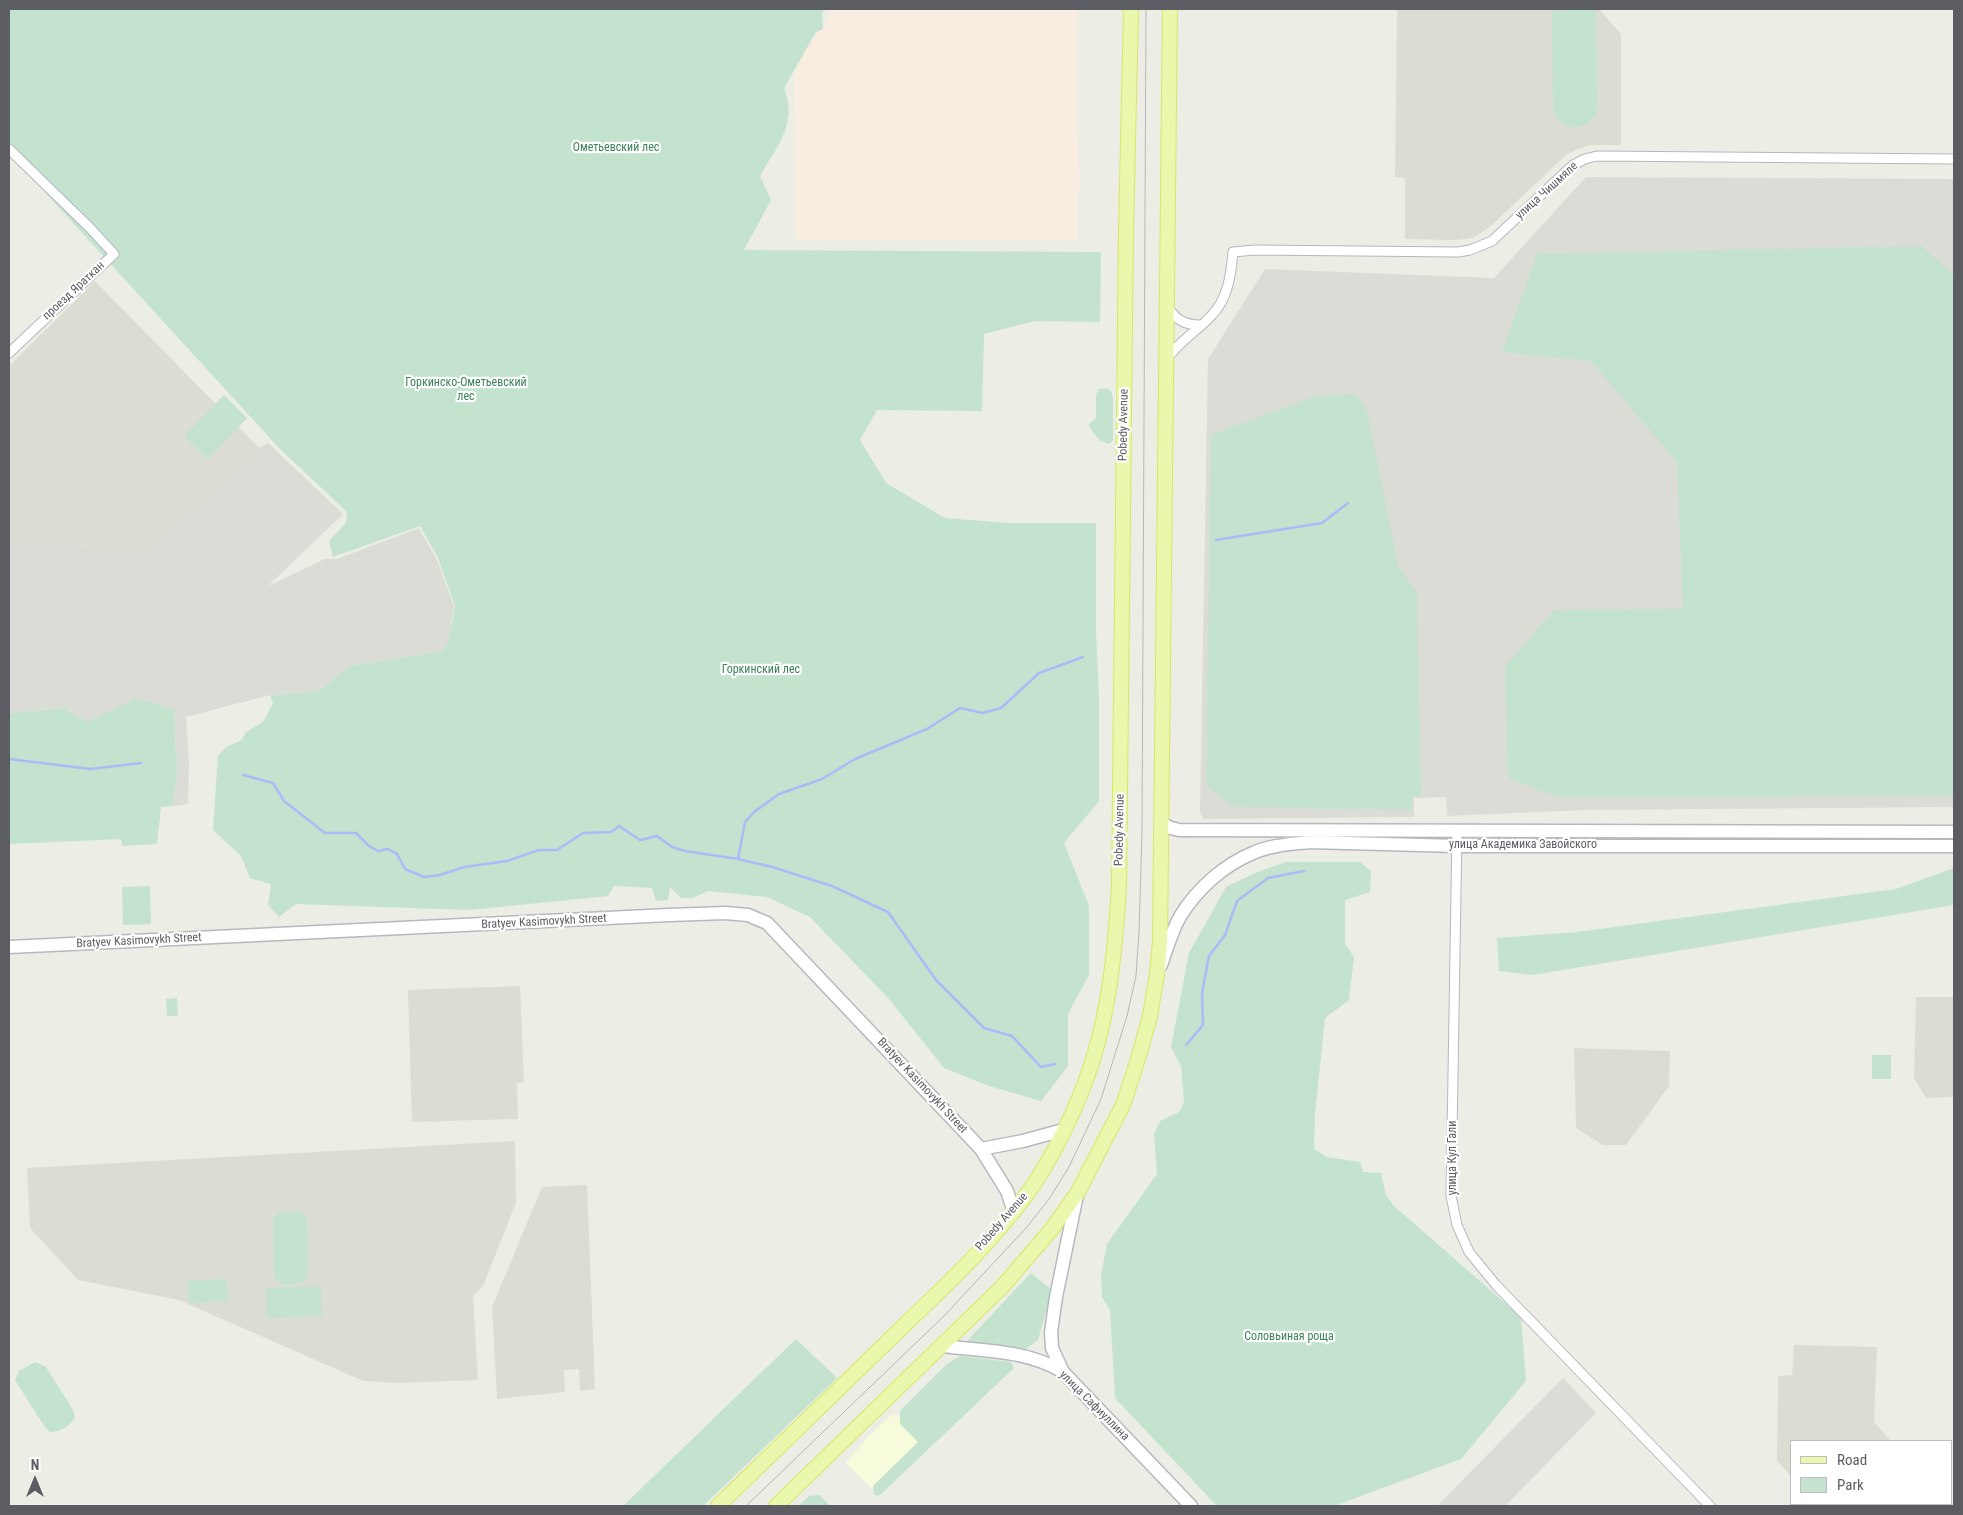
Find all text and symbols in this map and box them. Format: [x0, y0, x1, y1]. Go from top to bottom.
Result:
park label: Ометьевский лес [573, 141, 659, 155]
street label: улица Чишмяле [1513, 159, 1581, 223]
street label: проезд Яраткан [40, 259, 108, 323]
park label: Горкинско-Ометьевский лес [405, 376, 527, 404]
street label: Pobedy Avenue [1116, 389, 1132, 461]
park label: Горкинский лес [722, 663, 800, 677]
street label: Pobedy Avenue [1112, 794, 1128, 866]
street label: улица Академика Завойского [1449, 838, 1597, 852]
street label: Bratyev Kasimovykh Street [481, 912, 607, 932]
street label: Bratyev Kasimovykh Street [76, 931, 202, 951]
street label: Bratyev Kasimovykh Street [874, 1035, 970, 1137]
street label: улица Кул Гали [1446, 1121, 1460, 1195]
street label: Pobedy Avenue [973, 1190, 1031, 1254]
park label: Соловьиная роща [1244, 1330, 1334, 1344]
street label: улица Сафиуллина [1056, 1368, 1132, 1444]
legend [1790, 1440, 1953, 1505]
text: Road [1837, 1451, 1867, 1469]
north arrow [10, 1455, 60, 1505]
text: N [31, 1457, 39, 1473]
text: Park [1837, 1476, 1864, 1494]

